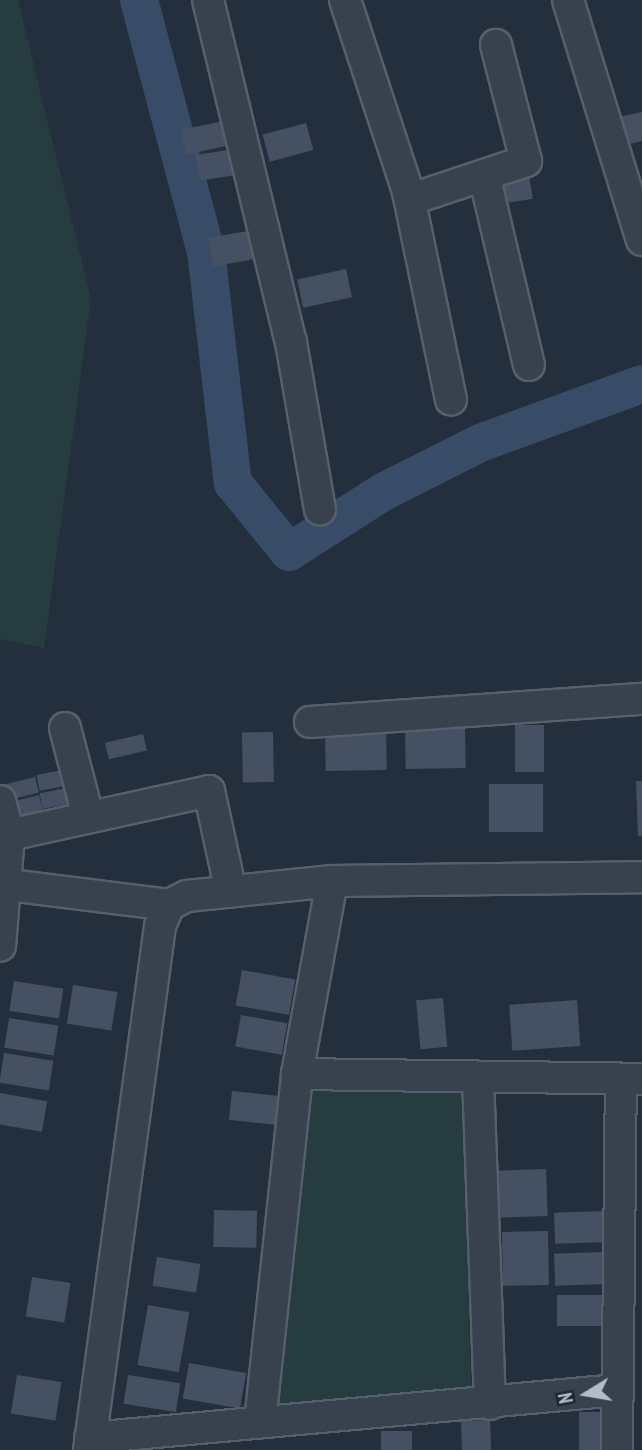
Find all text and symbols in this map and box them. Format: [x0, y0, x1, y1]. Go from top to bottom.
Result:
north arrow [551, 1359, 621, 1429]
text: N [553, 1391, 578, 1405]

